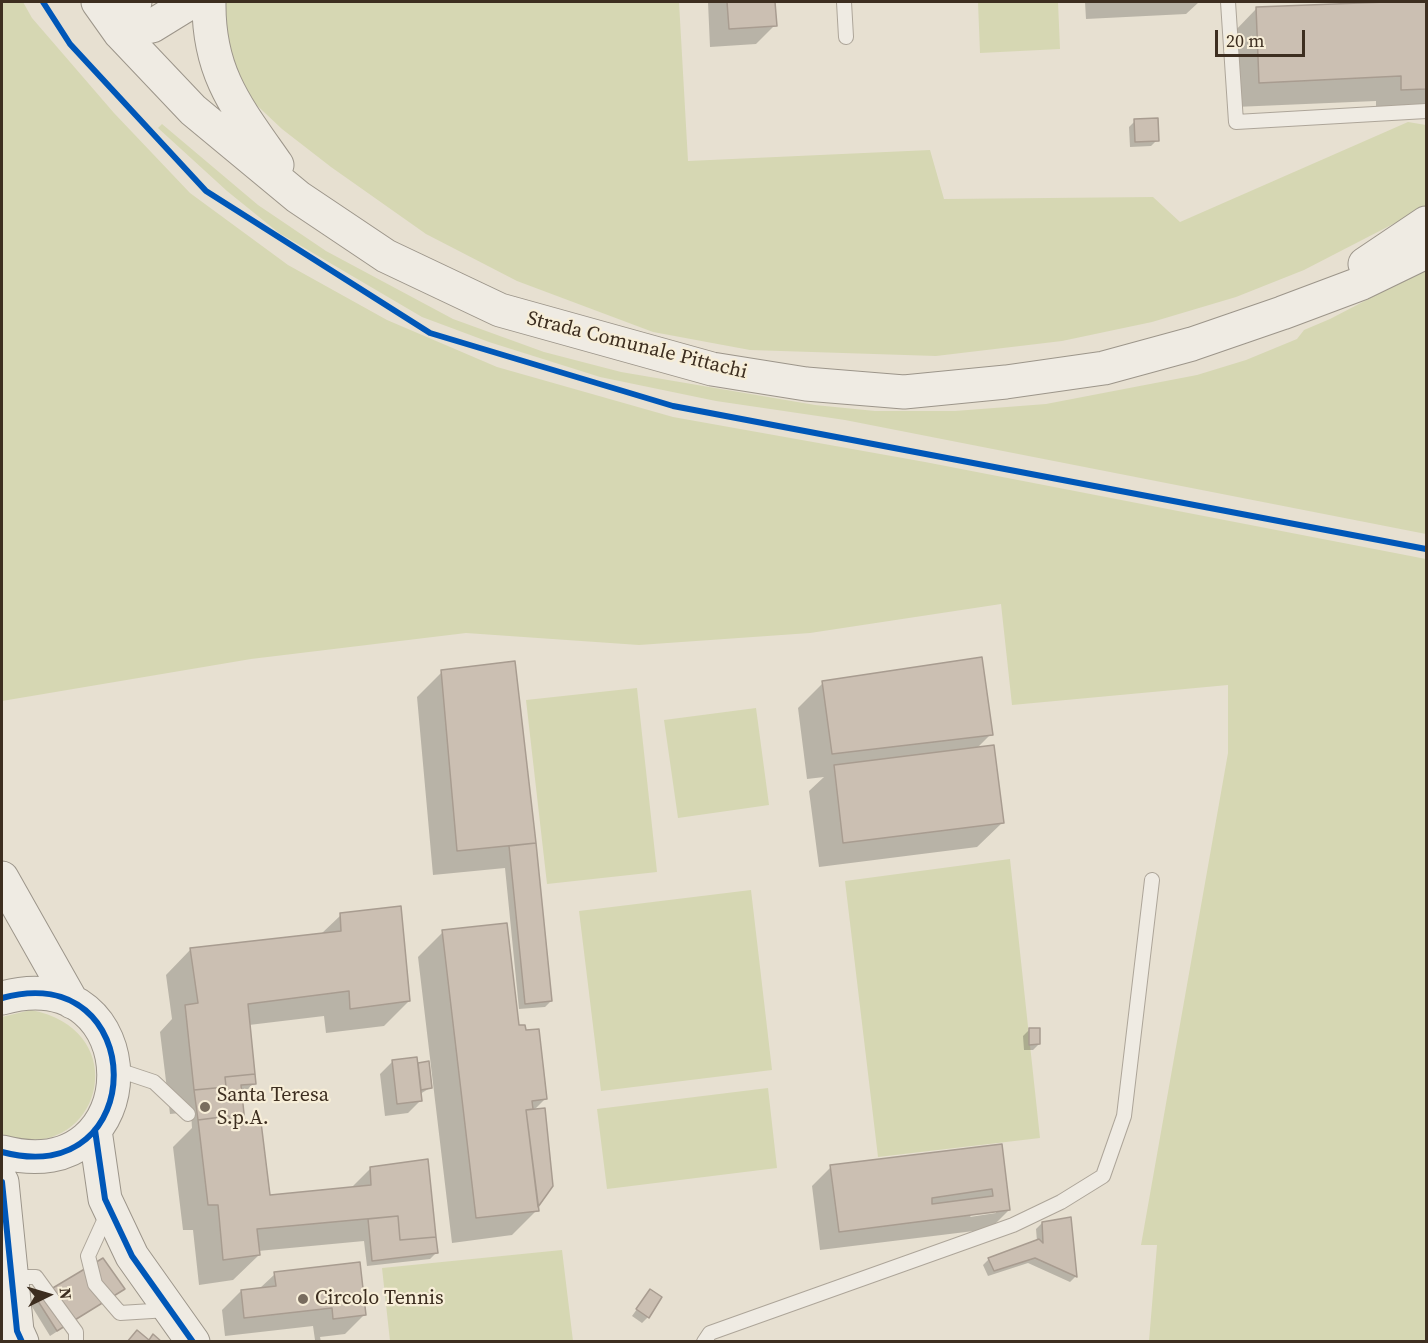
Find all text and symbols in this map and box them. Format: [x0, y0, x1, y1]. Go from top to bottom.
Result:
scale bar [1218, 18, 1308, 56]
text: 20 m [1226, 28, 1264, 53]
street label: Strada Comunale Pittachi [524, 307, 750, 385]
place label: Santa Teresa S.p.A. [217, 1084, 329, 1131]
marker: Santa Teresa S.p.A. [198, 1100, 212, 1114]
north arrow [18, 1265, 78, 1325]
text: N [54, 1287, 77, 1300]
place label: Circolo Tennis [315, 1287, 444, 1311]
marker: Circolo Tennis [296, 1292, 310, 1306]

